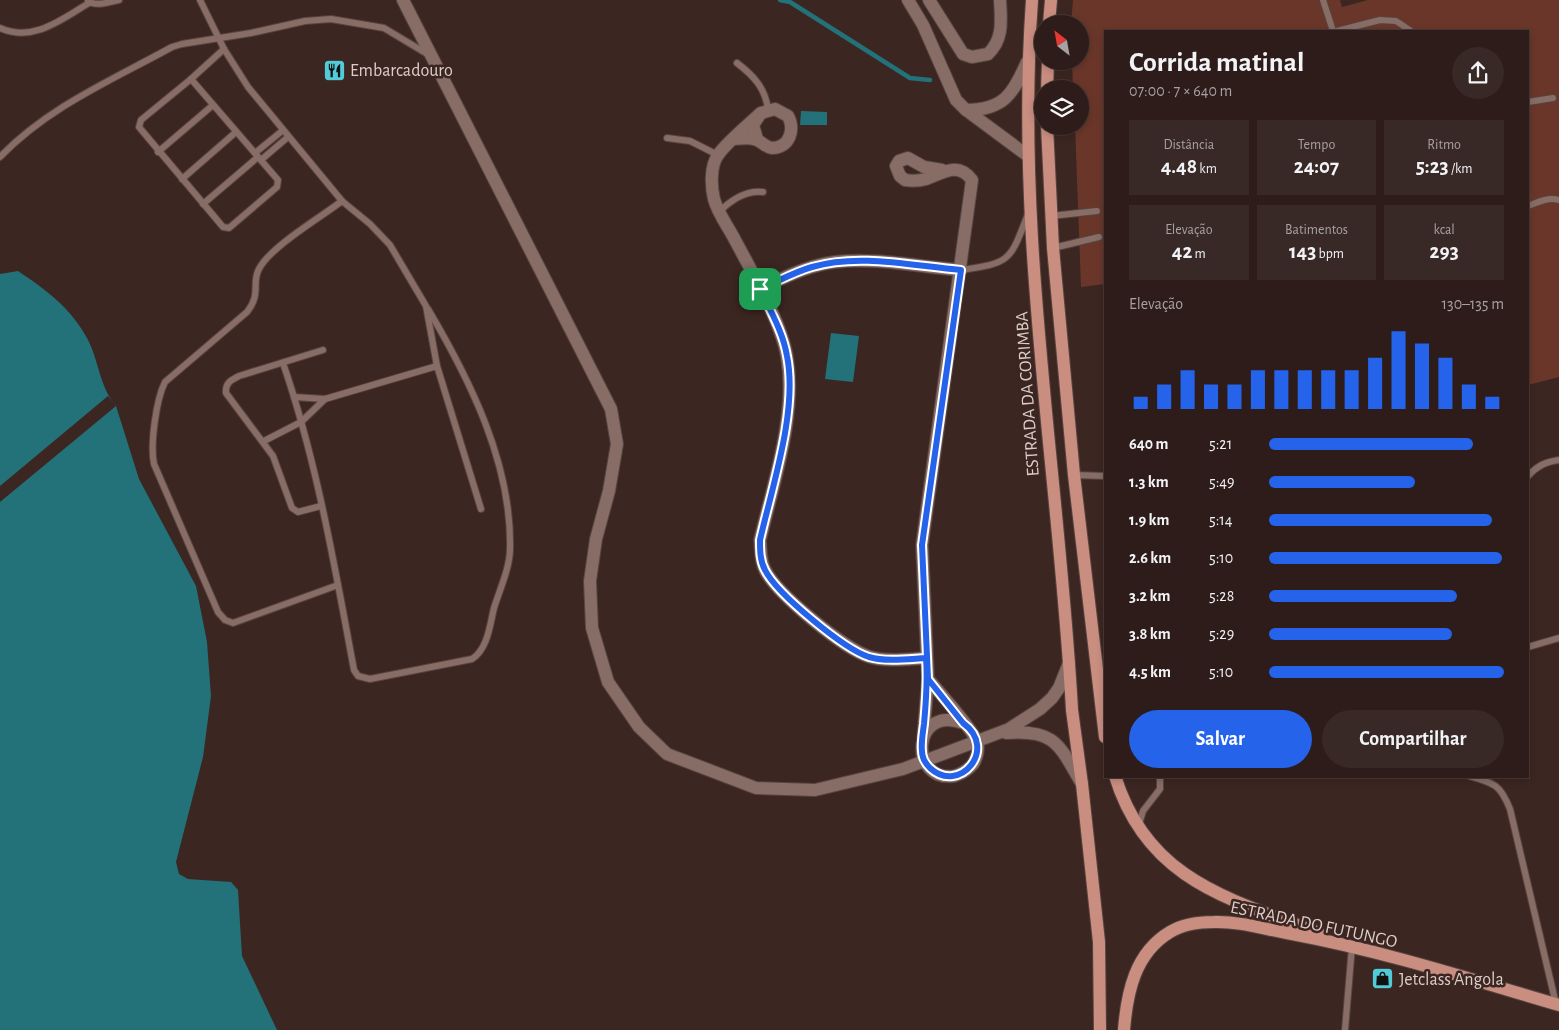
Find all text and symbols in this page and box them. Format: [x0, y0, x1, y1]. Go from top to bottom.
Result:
north arrow [1034, 15, 1089, 70]
map controls [1034, 15, 1089, 135]
button: share [1452, 47, 1504, 99]
text: Corrida matinal [1129, 49, 1304, 77]
restaurant icon: Embarcadouro [322, 58, 346, 82]
place label: Embarcadouro [350, 62, 453, 80]
button: layers [1034, 80, 1089, 135]
text: 07:00 · 7 × 640 m [1129, 83, 1232, 99]
text: Distância [1163, 138, 1214, 152]
text: Tempo [1298, 138, 1335, 152]
text: Ritmo [1427, 138, 1461, 152]
text: 4.48 [1161, 156, 1197, 177]
text: 24:07 [1294, 156, 1339, 177]
text: 5:23 [1416, 156, 1449, 177]
text: km [1197, 162, 1217, 176]
text: /km [1449, 162, 1473, 176]
text: Elevação [1165, 223, 1213, 237]
text: Batimentos [1285, 223, 1348, 237]
text: kcal [1433, 223, 1455, 237]
text: 42 [1172, 241, 1192, 262]
text: 143 [1289, 241, 1316, 262]
text: 293 [1430, 241, 1459, 262]
text: m [1192, 247, 1206, 261]
text: bpm [1316, 247, 1344, 261]
pin [739, 268, 781, 310]
icon: arrive [746, 275, 774, 303]
text: Elevação [1129, 296, 1183, 312]
text: 130–135 m [1442, 296, 1504, 312]
street label: ESTRADA DA CORIMBA [1013, 310, 1043, 477]
text: 640 m [1129, 436, 1168, 452]
text: 5:21 [1209, 436, 1232, 452]
text: 1.3 km [1129, 474, 1169, 490]
text: 5:49 [1209, 474, 1235, 490]
text: 1.9 km [1129, 512, 1169, 528]
text: 5:14 [1209, 512, 1233, 528]
text: 2.6 km [1129, 550, 1171, 566]
text: 5:10 [1209, 550, 1233, 566]
text: 3.2 km [1129, 588, 1170, 604]
text: 5:28 [1209, 588, 1234, 604]
text: 3.8 km [1129, 626, 1171, 642]
text: 5:29 [1209, 626, 1234, 642]
text: 4.5 km [1129, 664, 1171, 680]
text: 5:10 [1209, 664, 1233, 680]
button: Salvar [1129, 710, 1312, 768]
button: Compartilhar [1322, 710, 1504, 768]
street label: ESTRADA DO FUTUNGO [1229, 898, 1399, 951]
shop icon: Jetclass Angola [1371, 967, 1395, 991]
place label: Jetclass Angola [1399, 971, 1504, 989]

